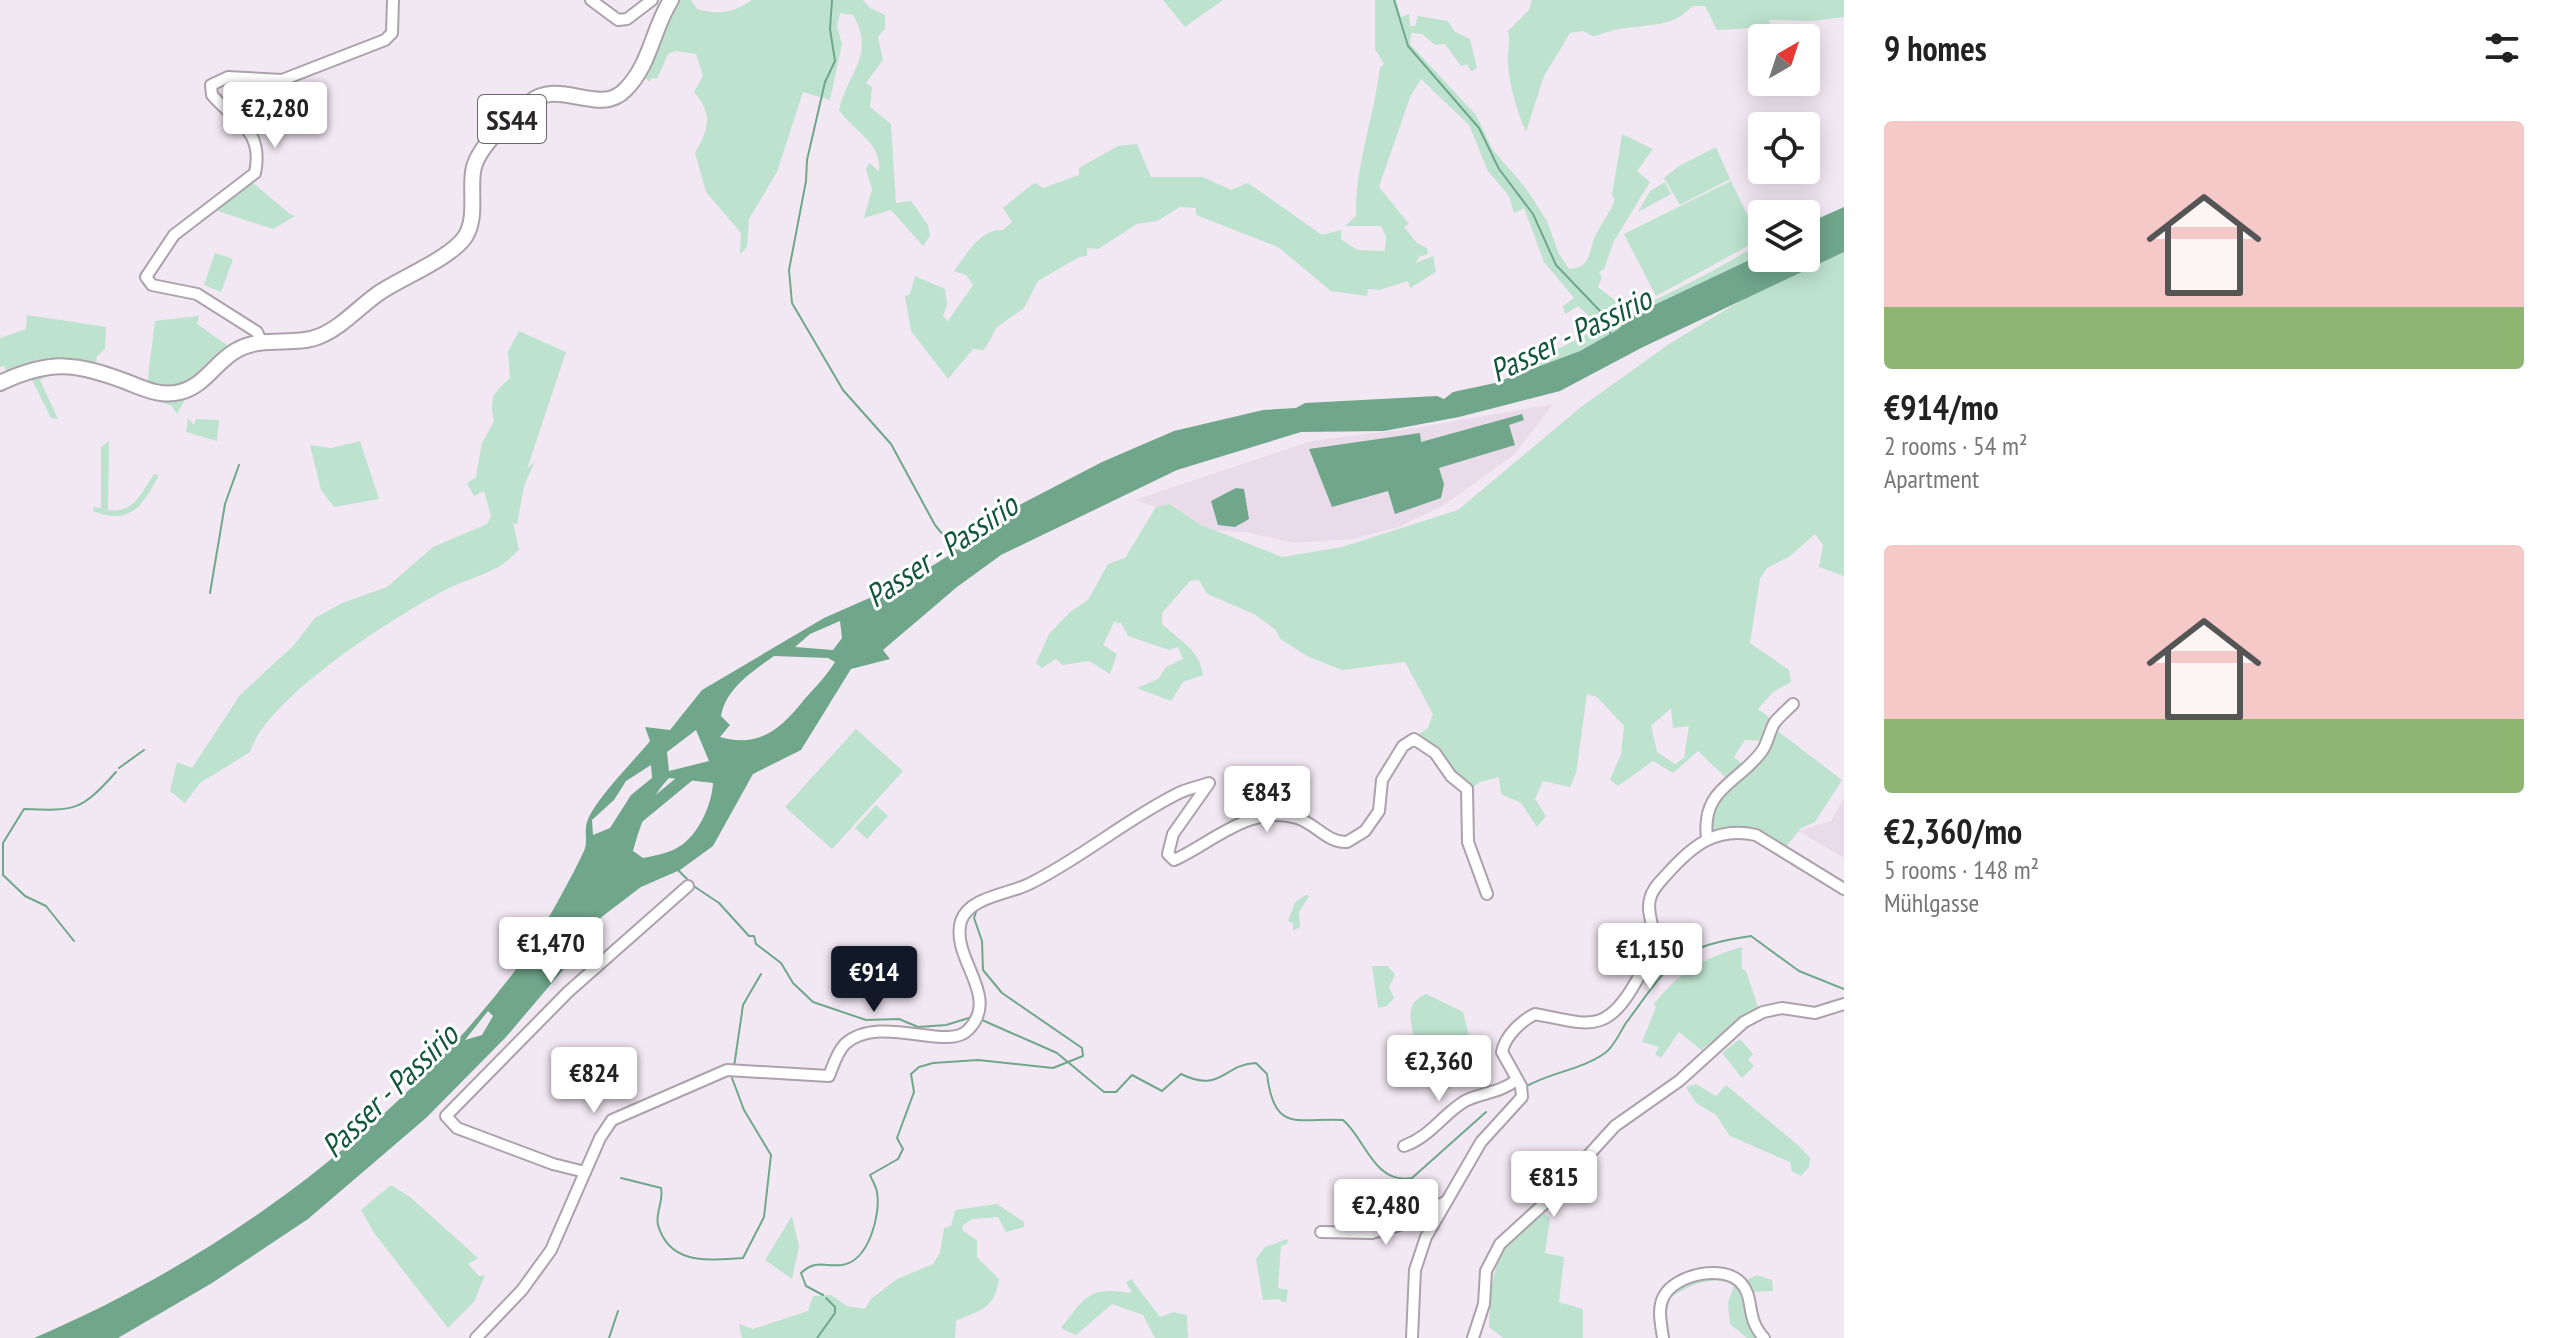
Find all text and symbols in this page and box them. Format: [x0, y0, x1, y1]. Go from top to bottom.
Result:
north arrow [1748, 24, 1820, 96]
map controls [1748, 24, 1820, 272]
text: 9 homes [1884, 26, 1987, 70]
icon: filters [2480, 26, 2524, 70]
pin: €2,280 [210, 82, 340, 150]
text: €2,280 [241, 91, 309, 124]
road number: SS44 [478, 95, 546, 143]
button: locate [1748, 112, 1820, 184]
icon: home [2132, 173, 2276, 317]
button: layers [1748, 200, 1820, 272]
water label: Passer - Passirio [1482, 276, 1660, 391]
text: €914/mo [1884, 385, 1999, 429]
text: 2 rooms · 54 m² [1884, 429, 2028, 462]
text: Apartment [1884, 462, 1979, 495]
water label: Passer - Passirio [857, 482, 1027, 616]
icon: home [2132, 597, 2276, 741]
pin: €843 [1220, 766, 1314, 834]
text: €843 [1242, 775, 1292, 808]
text: €2,360/mo [1884, 809, 2022, 853]
text: 5 rooms · 148 m² [1884, 853, 2039, 886]
text: Mühlgasse [1884, 886, 1979, 919]
pin: €1,470 [486, 917, 616, 985]
pin: €1,150 [1585, 923, 1715, 991]
text: €1,470 [517, 926, 585, 959]
text: €1,150 [1616, 932, 1684, 965]
pin: €914 [827, 946, 921, 1014]
text: €914 [849, 955, 899, 988]
water label: Passer - Passirio [311, 1013, 468, 1166]
pin: €2,360 [1374, 1035, 1504, 1103]
text: €2,360 [1405, 1044, 1473, 1077]
pin: €824 [547, 1047, 641, 1115]
text: €824 [569, 1056, 619, 1089]
pin: €815 [1507, 1151, 1601, 1219]
text: €815 [1529, 1160, 1579, 1193]
pin: €2,480 [1321, 1179, 1451, 1247]
text: €2,480 [1352, 1188, 1420, 1221]

